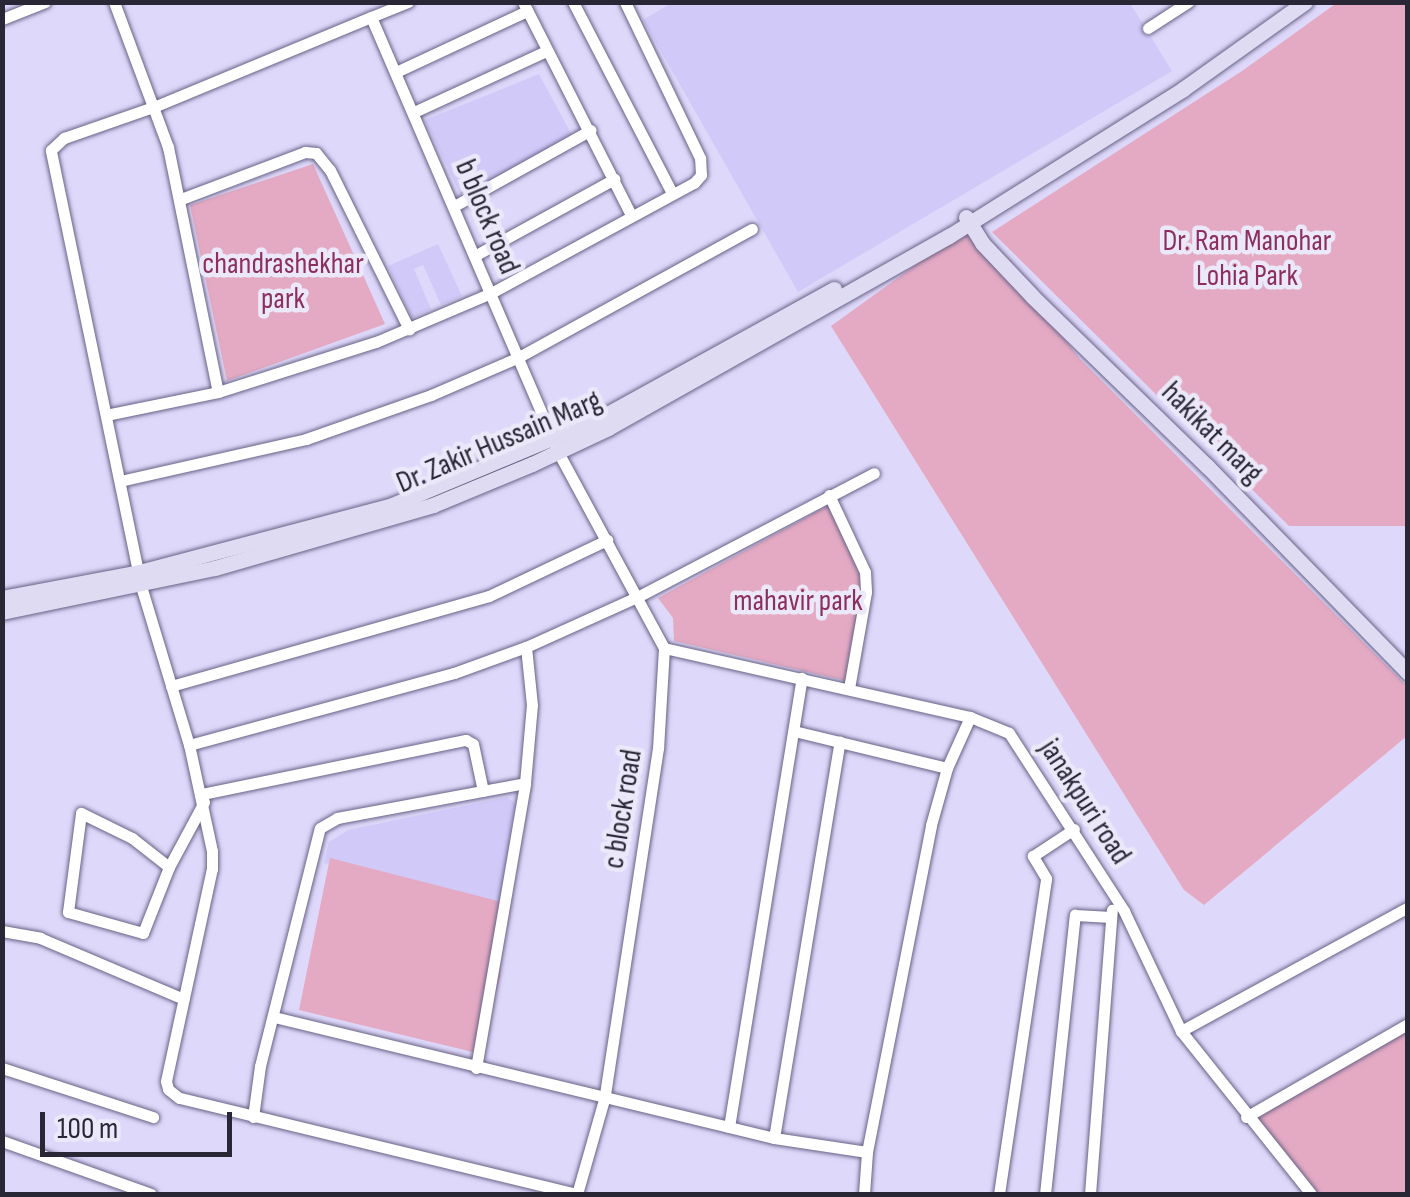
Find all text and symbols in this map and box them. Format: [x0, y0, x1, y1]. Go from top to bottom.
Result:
street label: b block road [447, 154, 527, 280]
park label: Dr. Ram Manohar Lohia Park [1163, 223, 1331, 294]
park label: chandrashekhar park [202, 246, 364, 316]
street label: hakikat marg [1154, 375, 1270, 491]
street label: Dr. Zakir Hussain Marg [391, 383, 607, 501]
park label: mahavir park [733, 583, 863, 619]
street label: janakpuri road [1031, 733, 1139, 871]
street label: c block road [596, 747, 650, 871]
scale bar [45, 1092, 238, 1154]
text: 100 m [57, 1111, 118, 1147]

